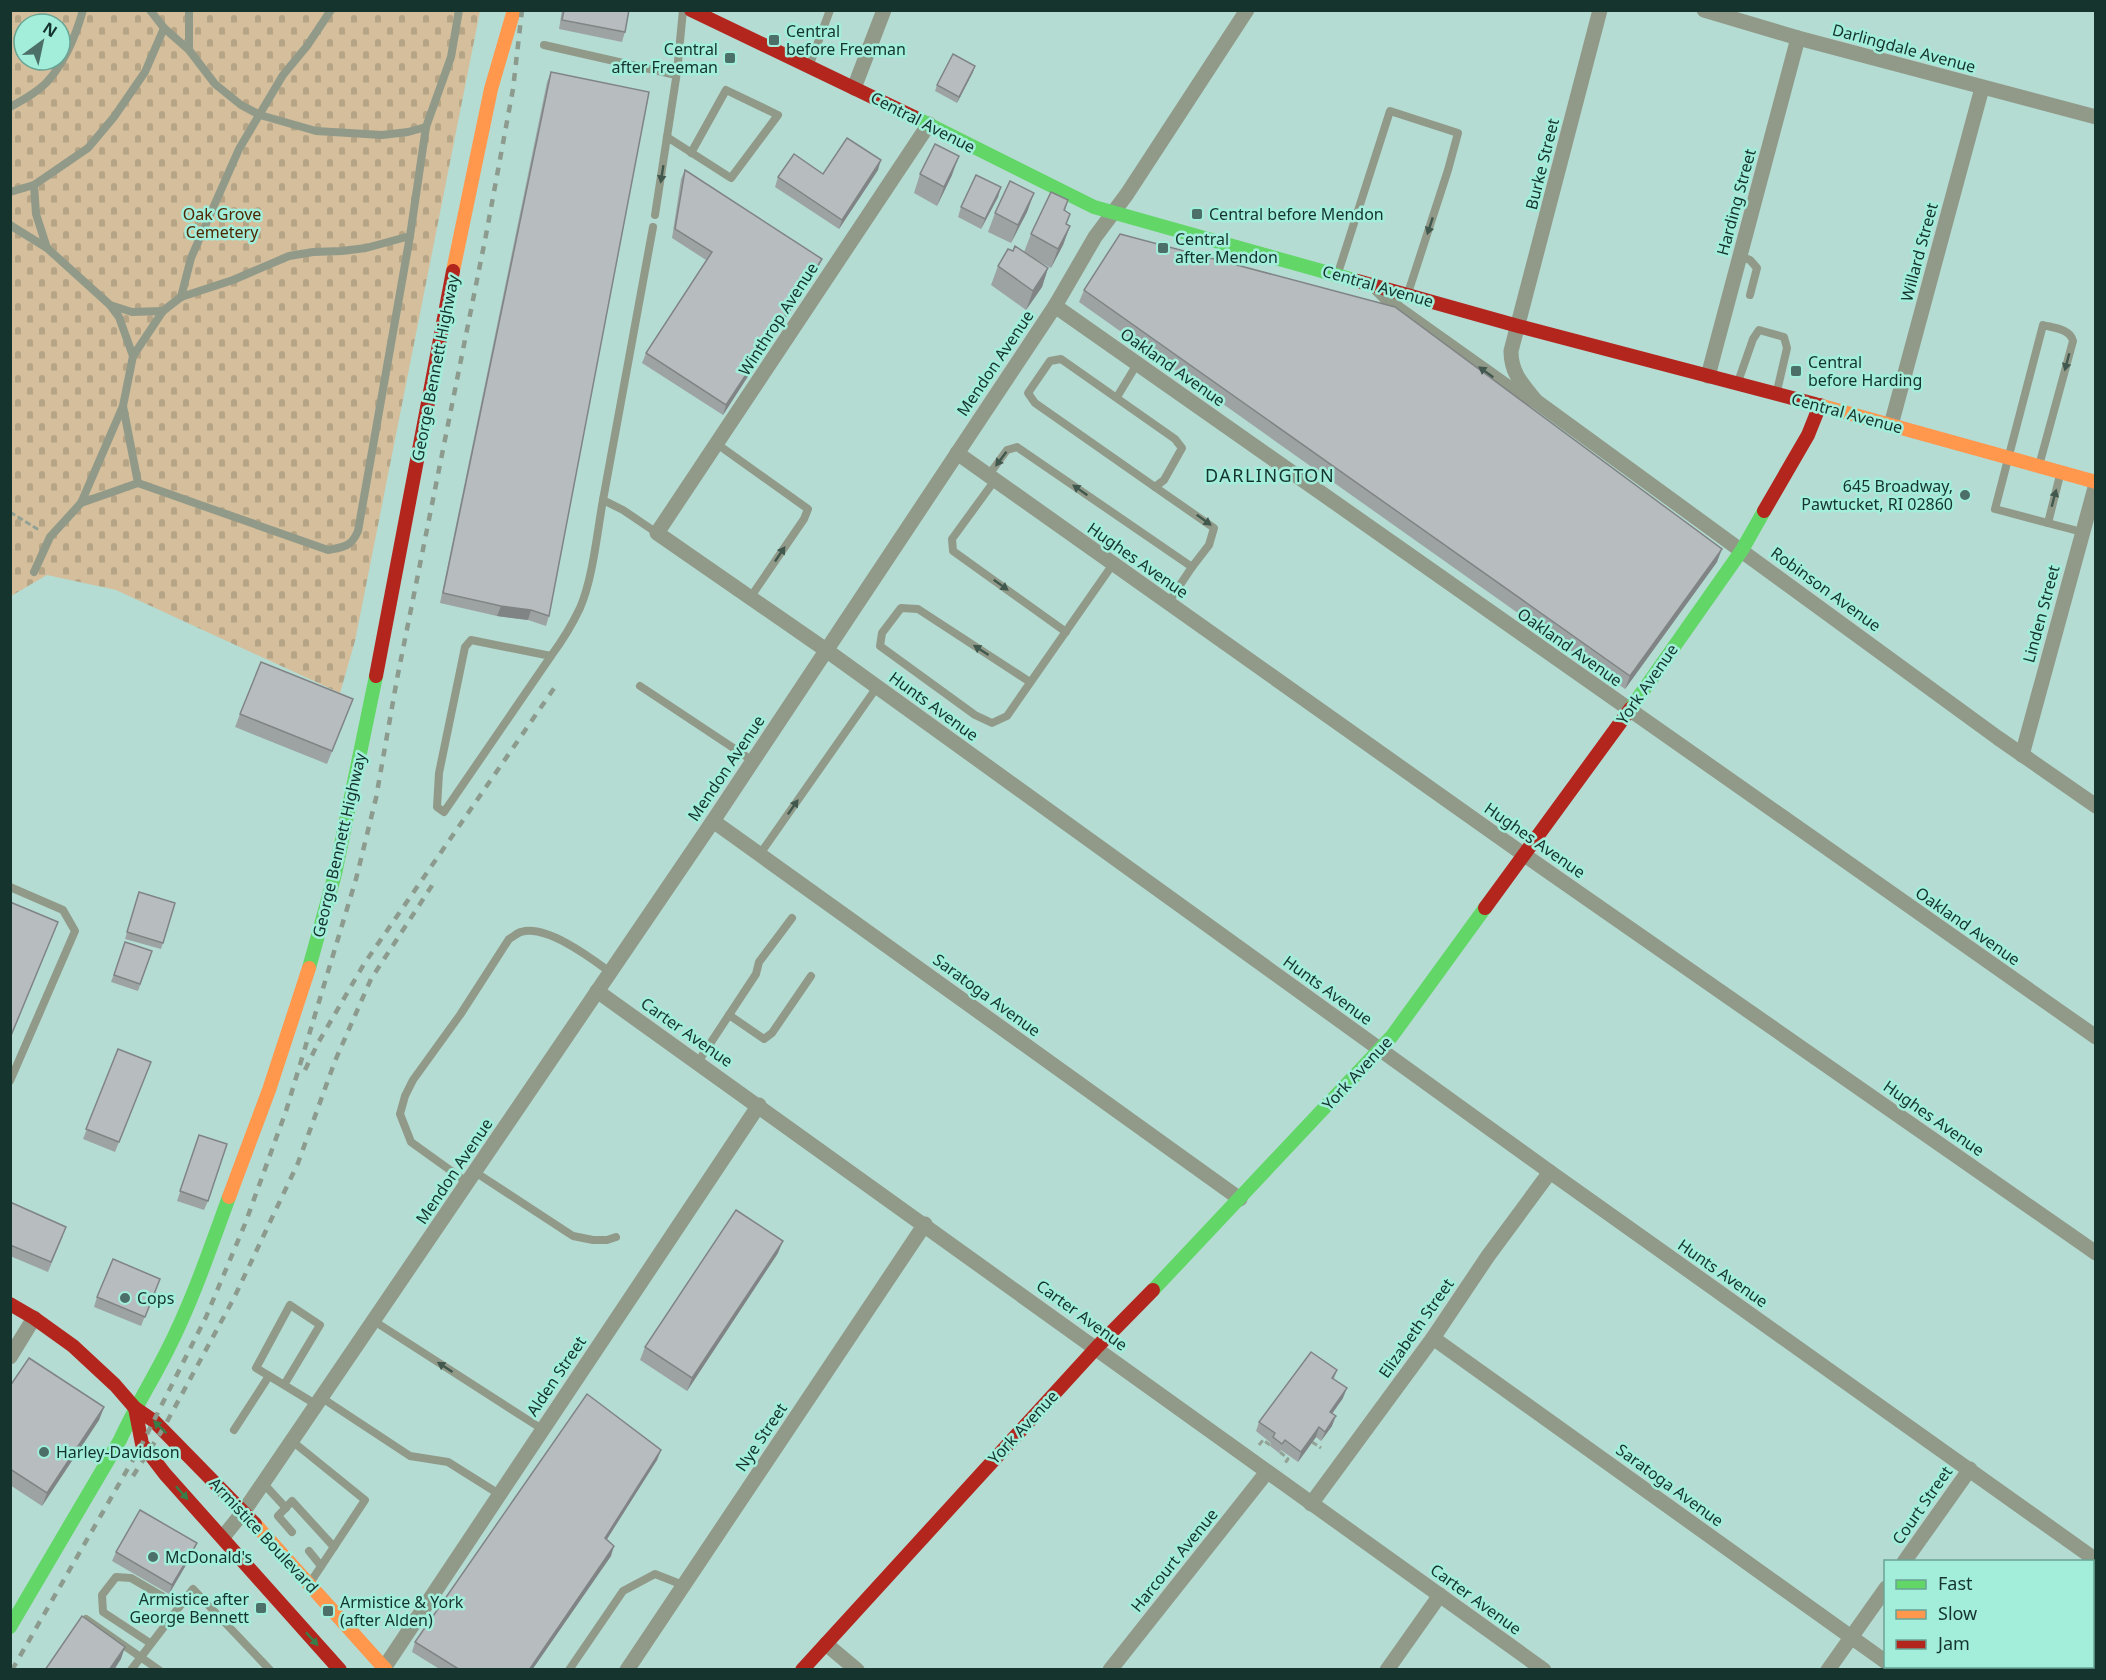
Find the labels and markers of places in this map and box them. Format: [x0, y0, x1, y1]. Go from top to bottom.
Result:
place label: Central before Freeman [786, 20, 906, 60]
marker: Central before Freeman [767, 33, 781, 47]
place label: Central after Freeman [611, 38, 718, 78]
marker: Central after Freeman [723, 51, 737, 65]
place label: Central before Mendon [1209, 203, 1384, 225]
marker: Central before Mendon [1190, 207, 1204, 221]
place label: Central after Mendon [1175, 228, 1278, 268]
marker: Central after Mendon [1156, 241, 1170, 255]
place label: Central before Harding [1808, 351, 1922, 391]
marker: Central before Harding [1789, 364, 1803, 378]
place label: 645 Broadway, Pawtucket, RI 02860 [1801, 475, 1953, 515]
marker: 645 Broadway, Pawtucket, RI 02860 [1958, 488, 1972, 502]
place label: Cops [137, 1287, 174, 1309]
marker: Cops [118, 1291, 132, 1305]
place label: Harley-Davidson [56, 1441, 180, 1463]
marker: Harley-Davidson [37, 1445, 51, 1459]
place label: McDonald's [165, 1546, 252, 1568]
marker: McDonald's [146, 1550, 160, 1564]
place label: Armistice after George Bennett [129, 1588, 249, 1628]
place label: Armistice & York (after Alden) [340, 1591, 464, 1631]
marker: Armistice after George Bennett [254, 1601, 268, 1615]
marker: Armistice & York (after Alden) [321, 1604, 335, 1618]

